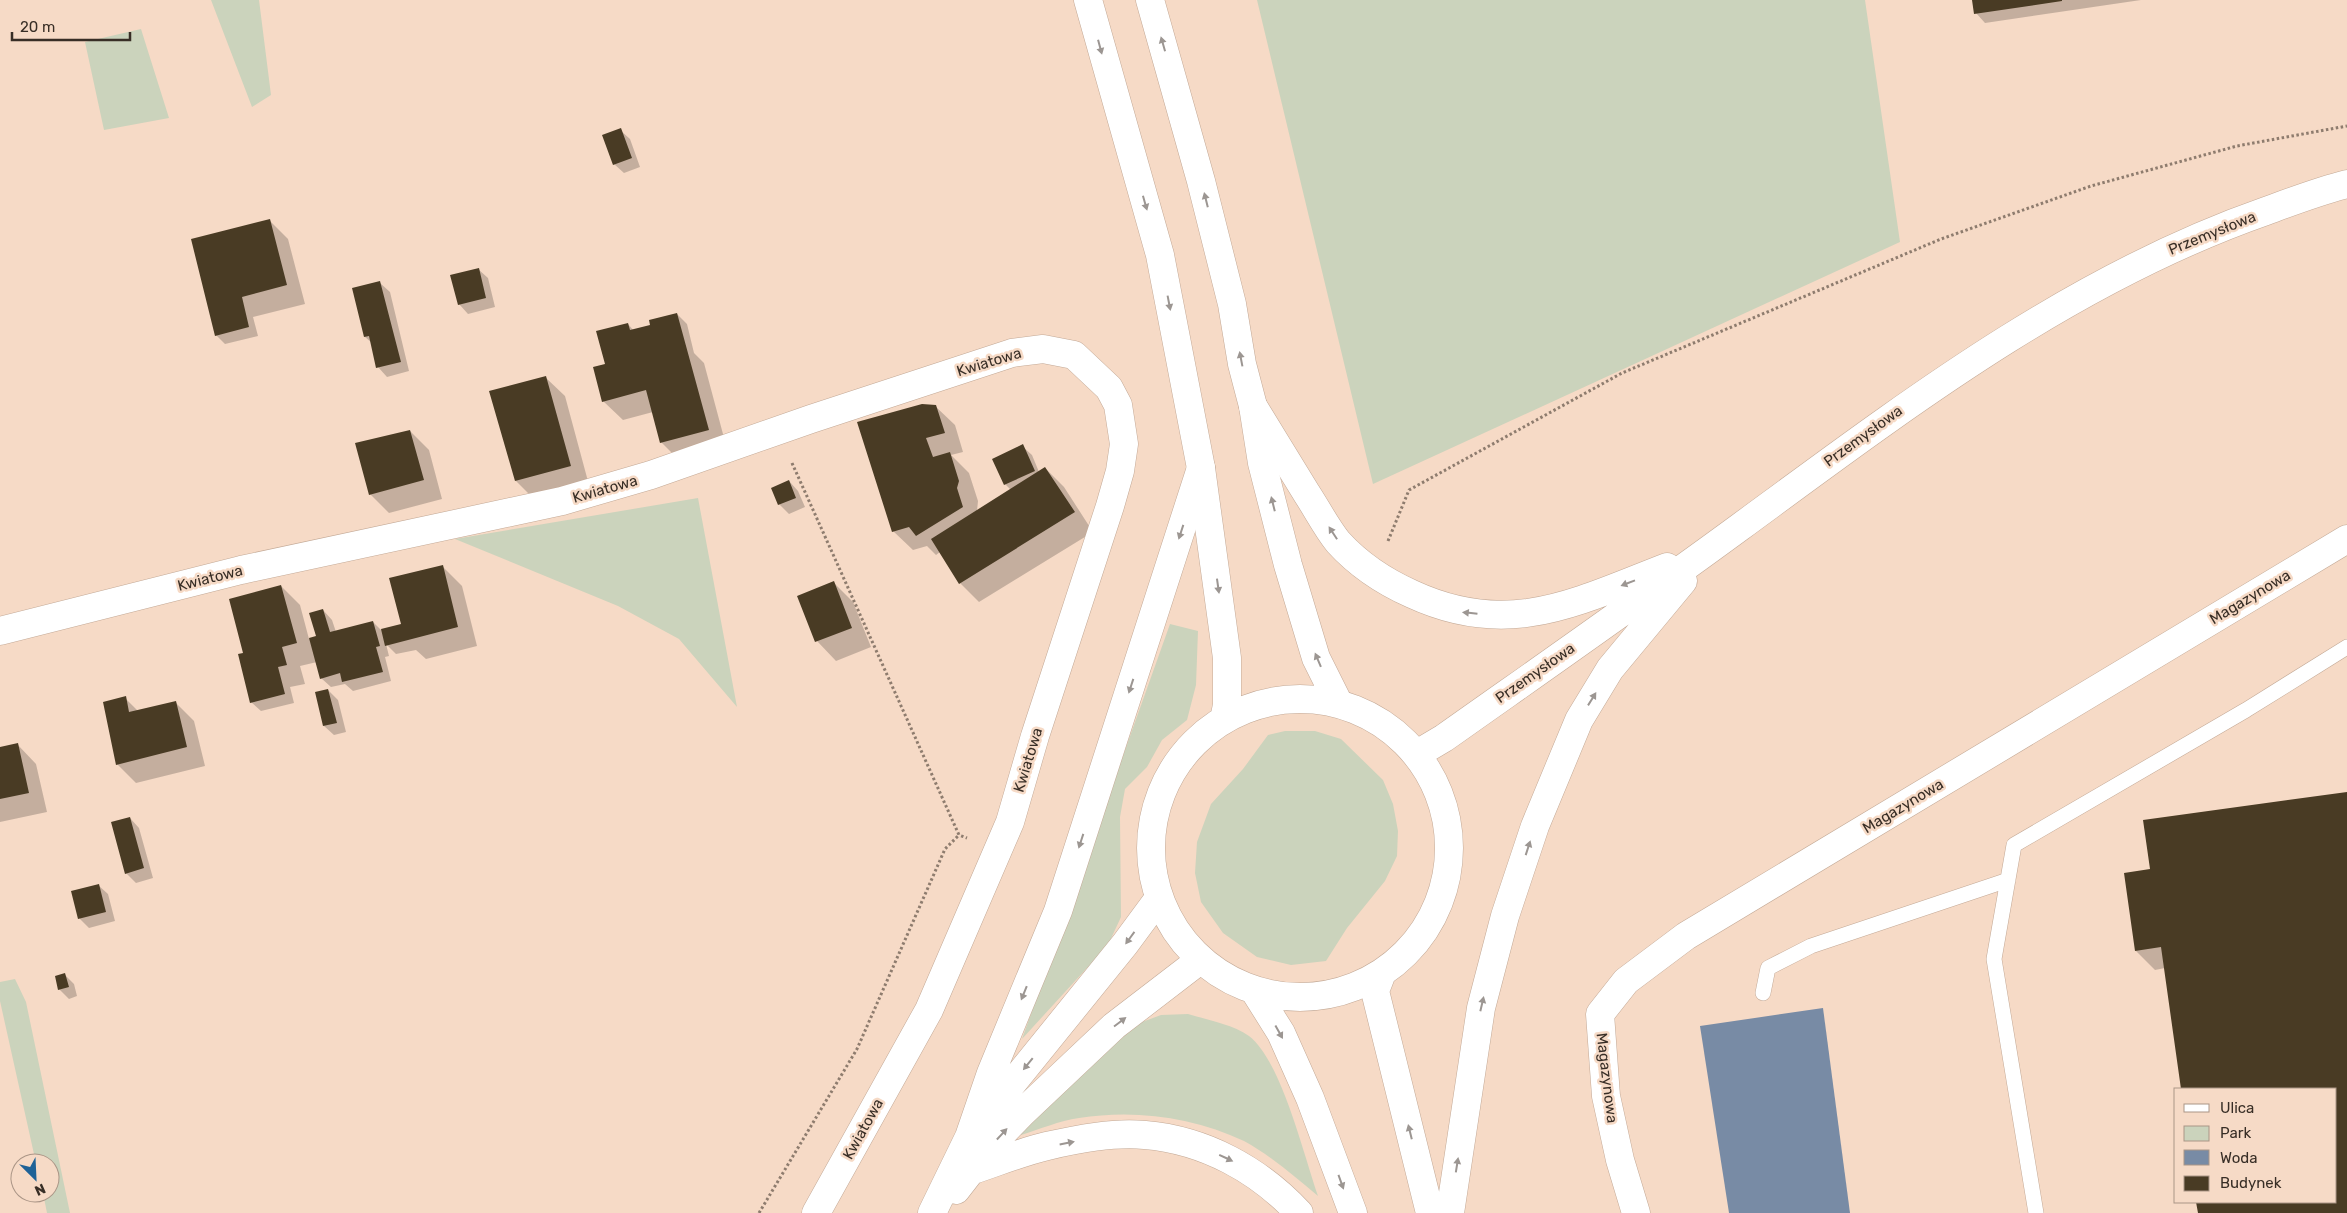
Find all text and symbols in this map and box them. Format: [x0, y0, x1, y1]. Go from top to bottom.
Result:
scale bar [12, 10, 130, 42]
text: 20 m [20, 18, 55, 36]
one-way arrow [1159, 36, 1167, 51]
one-way arrow [1097, 40, 1105, 55]
one-way arrow [1202, 193, 1210, 208]
one-way arrow [1142, 196, 1150, 211]
street label: Przemysłowa [2166, 207, 2258, 259]
one-way arrow [1165, 295, 1173, 310]
street label: Kwiatowa [955, 344, 1023, 380]
one-way arrow [1237, 351, 1245, 367]
street label: Przemysłowa [1820, 401, 1906, 471]
street label: Kwiatowa [571, 471, 639, 507]
one-way arrow [1269, 496, 1277, 511]
one-way arrow [1176, 524, 1184, 539]
one-way arrow [1328, 527, 1338, 540]
street label: Kwiatowa [176, 561, 244, 595]
street label: Magazynowa [2206, 566, 2294, 628]
one-way arrow [1214, 578, 1222, 594]
one-way arrow [1621, 579, 1635, 587]
one-way arrow [1462, 608, 1478, 616]
street label: Przemysłowa [1492, 639, 1578, 707]
one-way arrow [1314, 652, 1322, 667]
one-way arrow [1126, 679, 1134, 694]
one-way arrow [1587, 693, 1596, 706]
street label: Kwiatowa [1010, 726, 1046, 794]
street label: Magazynowa [1859, 775, 1947, 837]
one-way arrow [1076, 834, 1084, 849]
one-way arrow [1524, 841, 1532, 856]
one-way arrow [1125, 931, 1135, 944]
one-way arrow [1020, 986, 1028, 1001]
one-way arrow [1478, 997, 1486, 1012]
one-way arrow [1113, 1017, 1126, 1028]
one-way arrow [1275, 1024, 1283, 1039]
street label: Magazynowa [1593, 1032, 1621, 1124]
one-way arrow [1023, 1057, 1034, 1070]
legend [2174, 1088, 2337, 1203]
street label: Kwiatowa [839, 1096, 887, 1162]
text: Ulica [2220, 1099, 2254, 1117]
one-way arrow [1406, 1124, 1414, 1139]
text: Park [2220, 1124, 2251, 1142]
one-way arrow [996, 1128, 1008, 1140]
one-way arrow [1060, 1138, 1076, 1146]
text: Woda [2220, 1149, 2258, 1167]
north arrow [10, 1153, 60, 1203]
one-way arrow [1219, 1154, 1233, 1162]
one-way arrow [1453, 1156, 1461, 1172]
one-way arrow [1338, 1174, 1345, 1189]
text: Budynek [2220, 1174, 2282, 1192]
text: N [32, 1180, 48, 1199]

